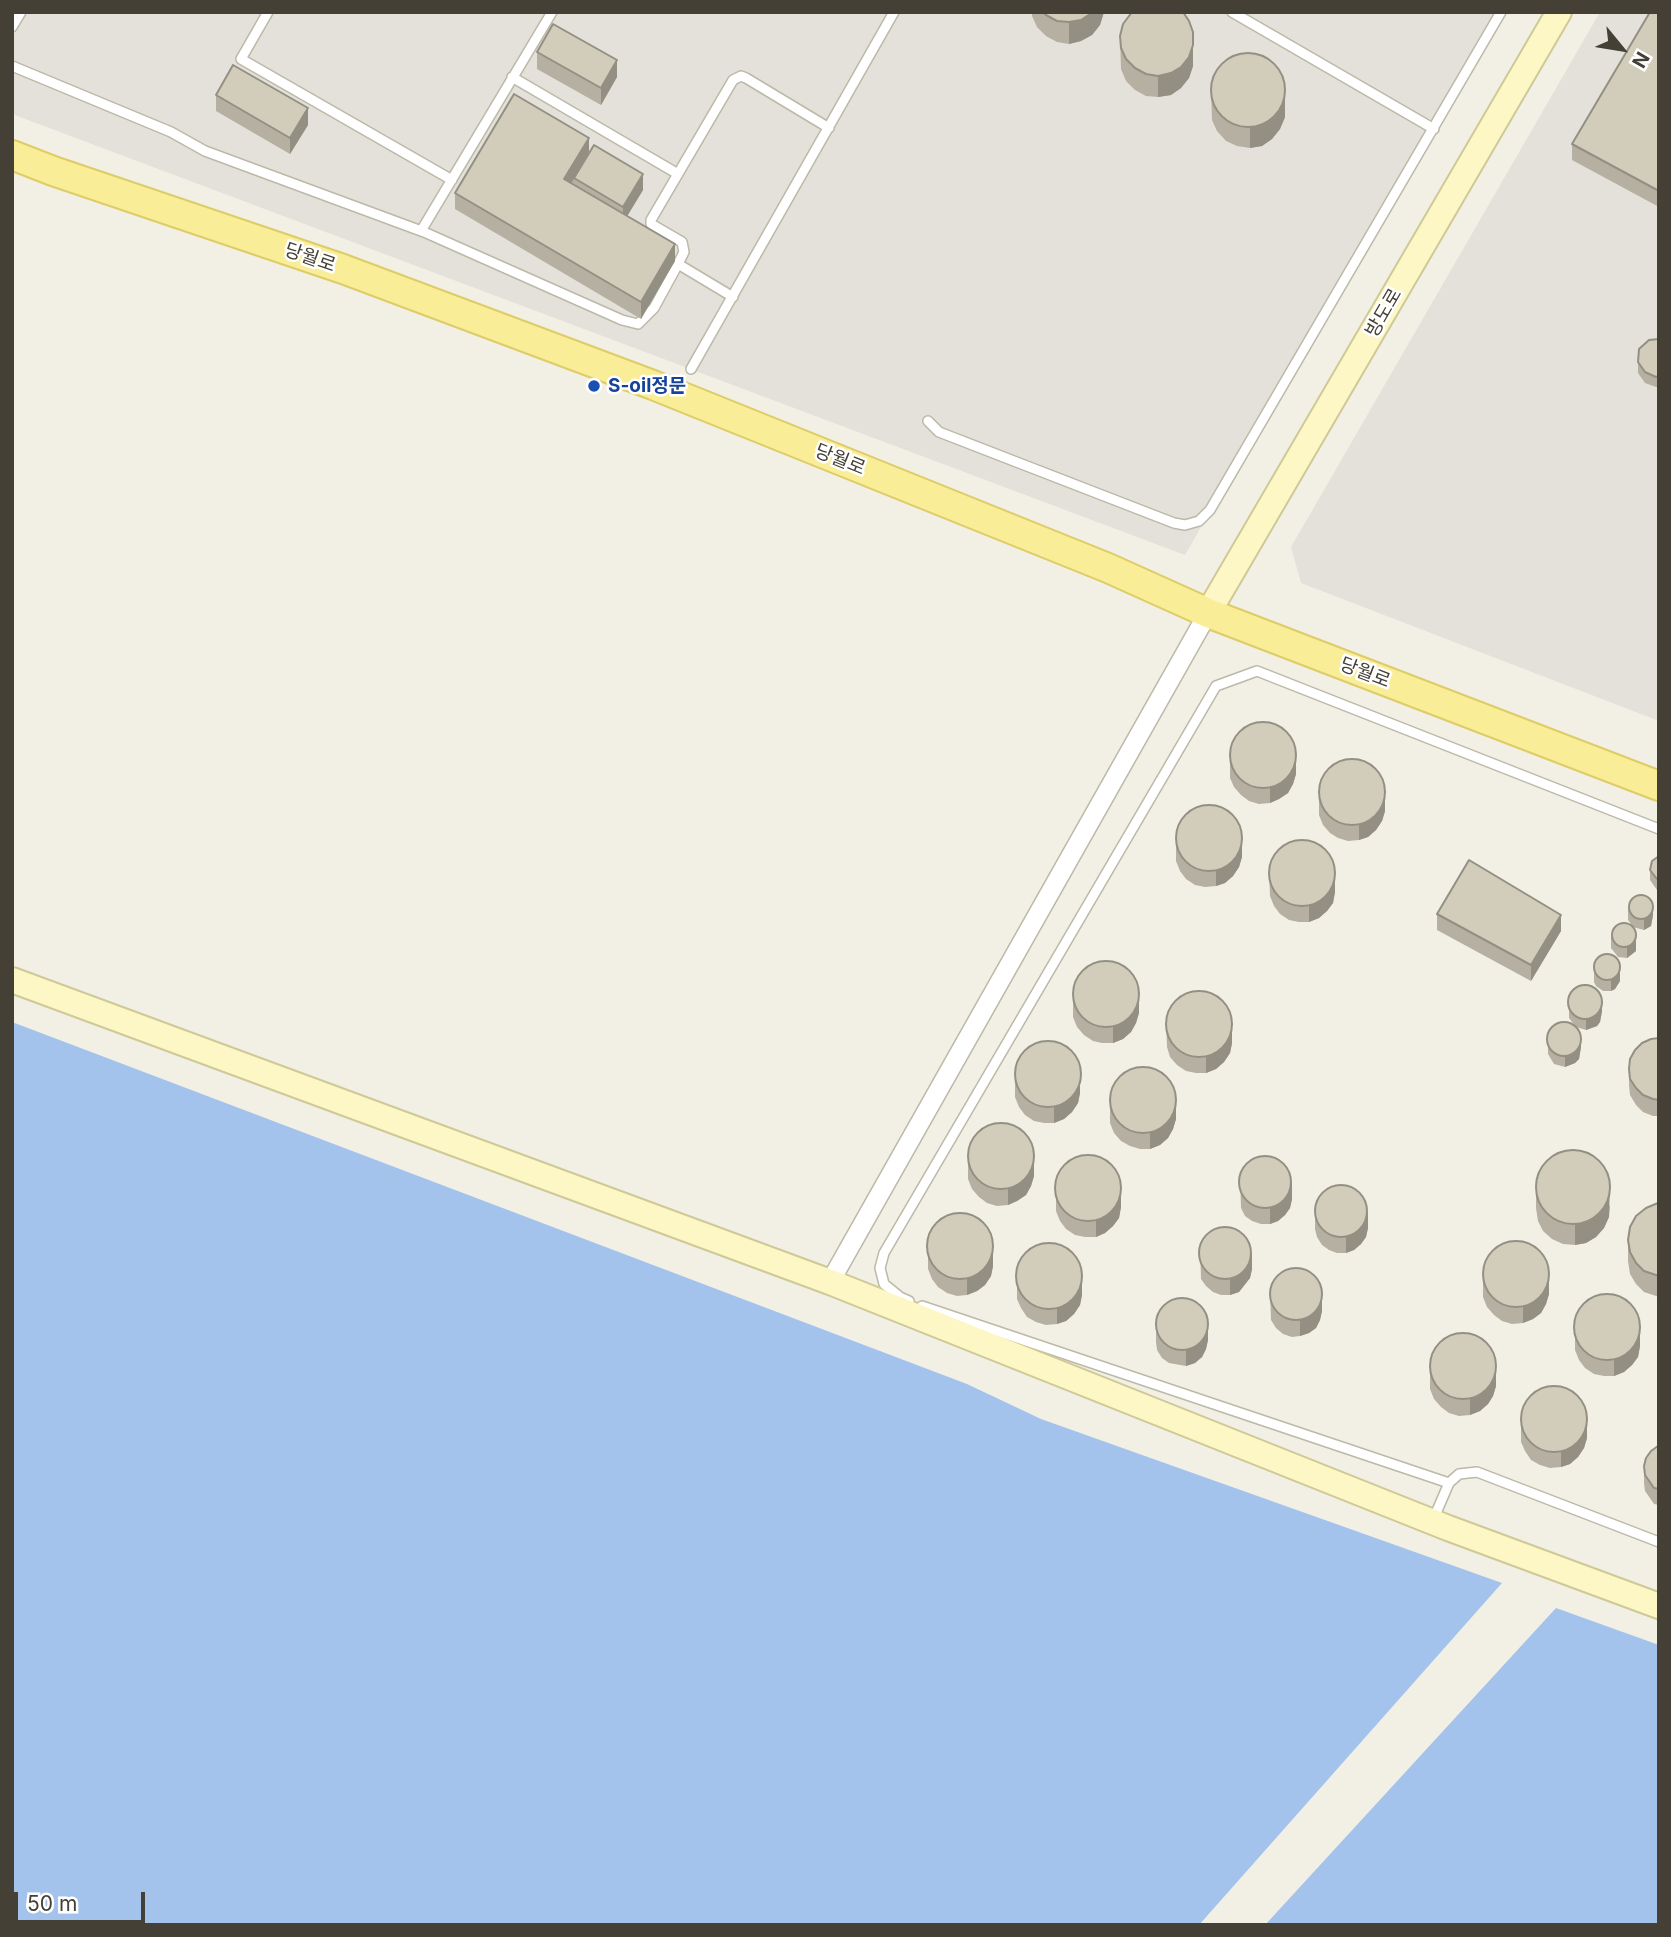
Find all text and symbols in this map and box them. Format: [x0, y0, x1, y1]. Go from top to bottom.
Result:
north arrow [1587, 14, 1657, 84]
text: N [1627, 48, 1654, 72]
street label: 당월로 [281, 239, 339, 277]
street label: 방도로 [1361, 285, 1407, 341]
place label: S-oil정문 [608, 375, 686, 397]
marker: S-oil정문 [586, 378, 602, 394]
street label: 당월로 [811, 440, 869, 480]
street label: 당월로 [1336, 653, 1394, 693]
scale bar [18, 1878, 149, 1922]
text: 50 m [27, 1891, 77, 1916]

